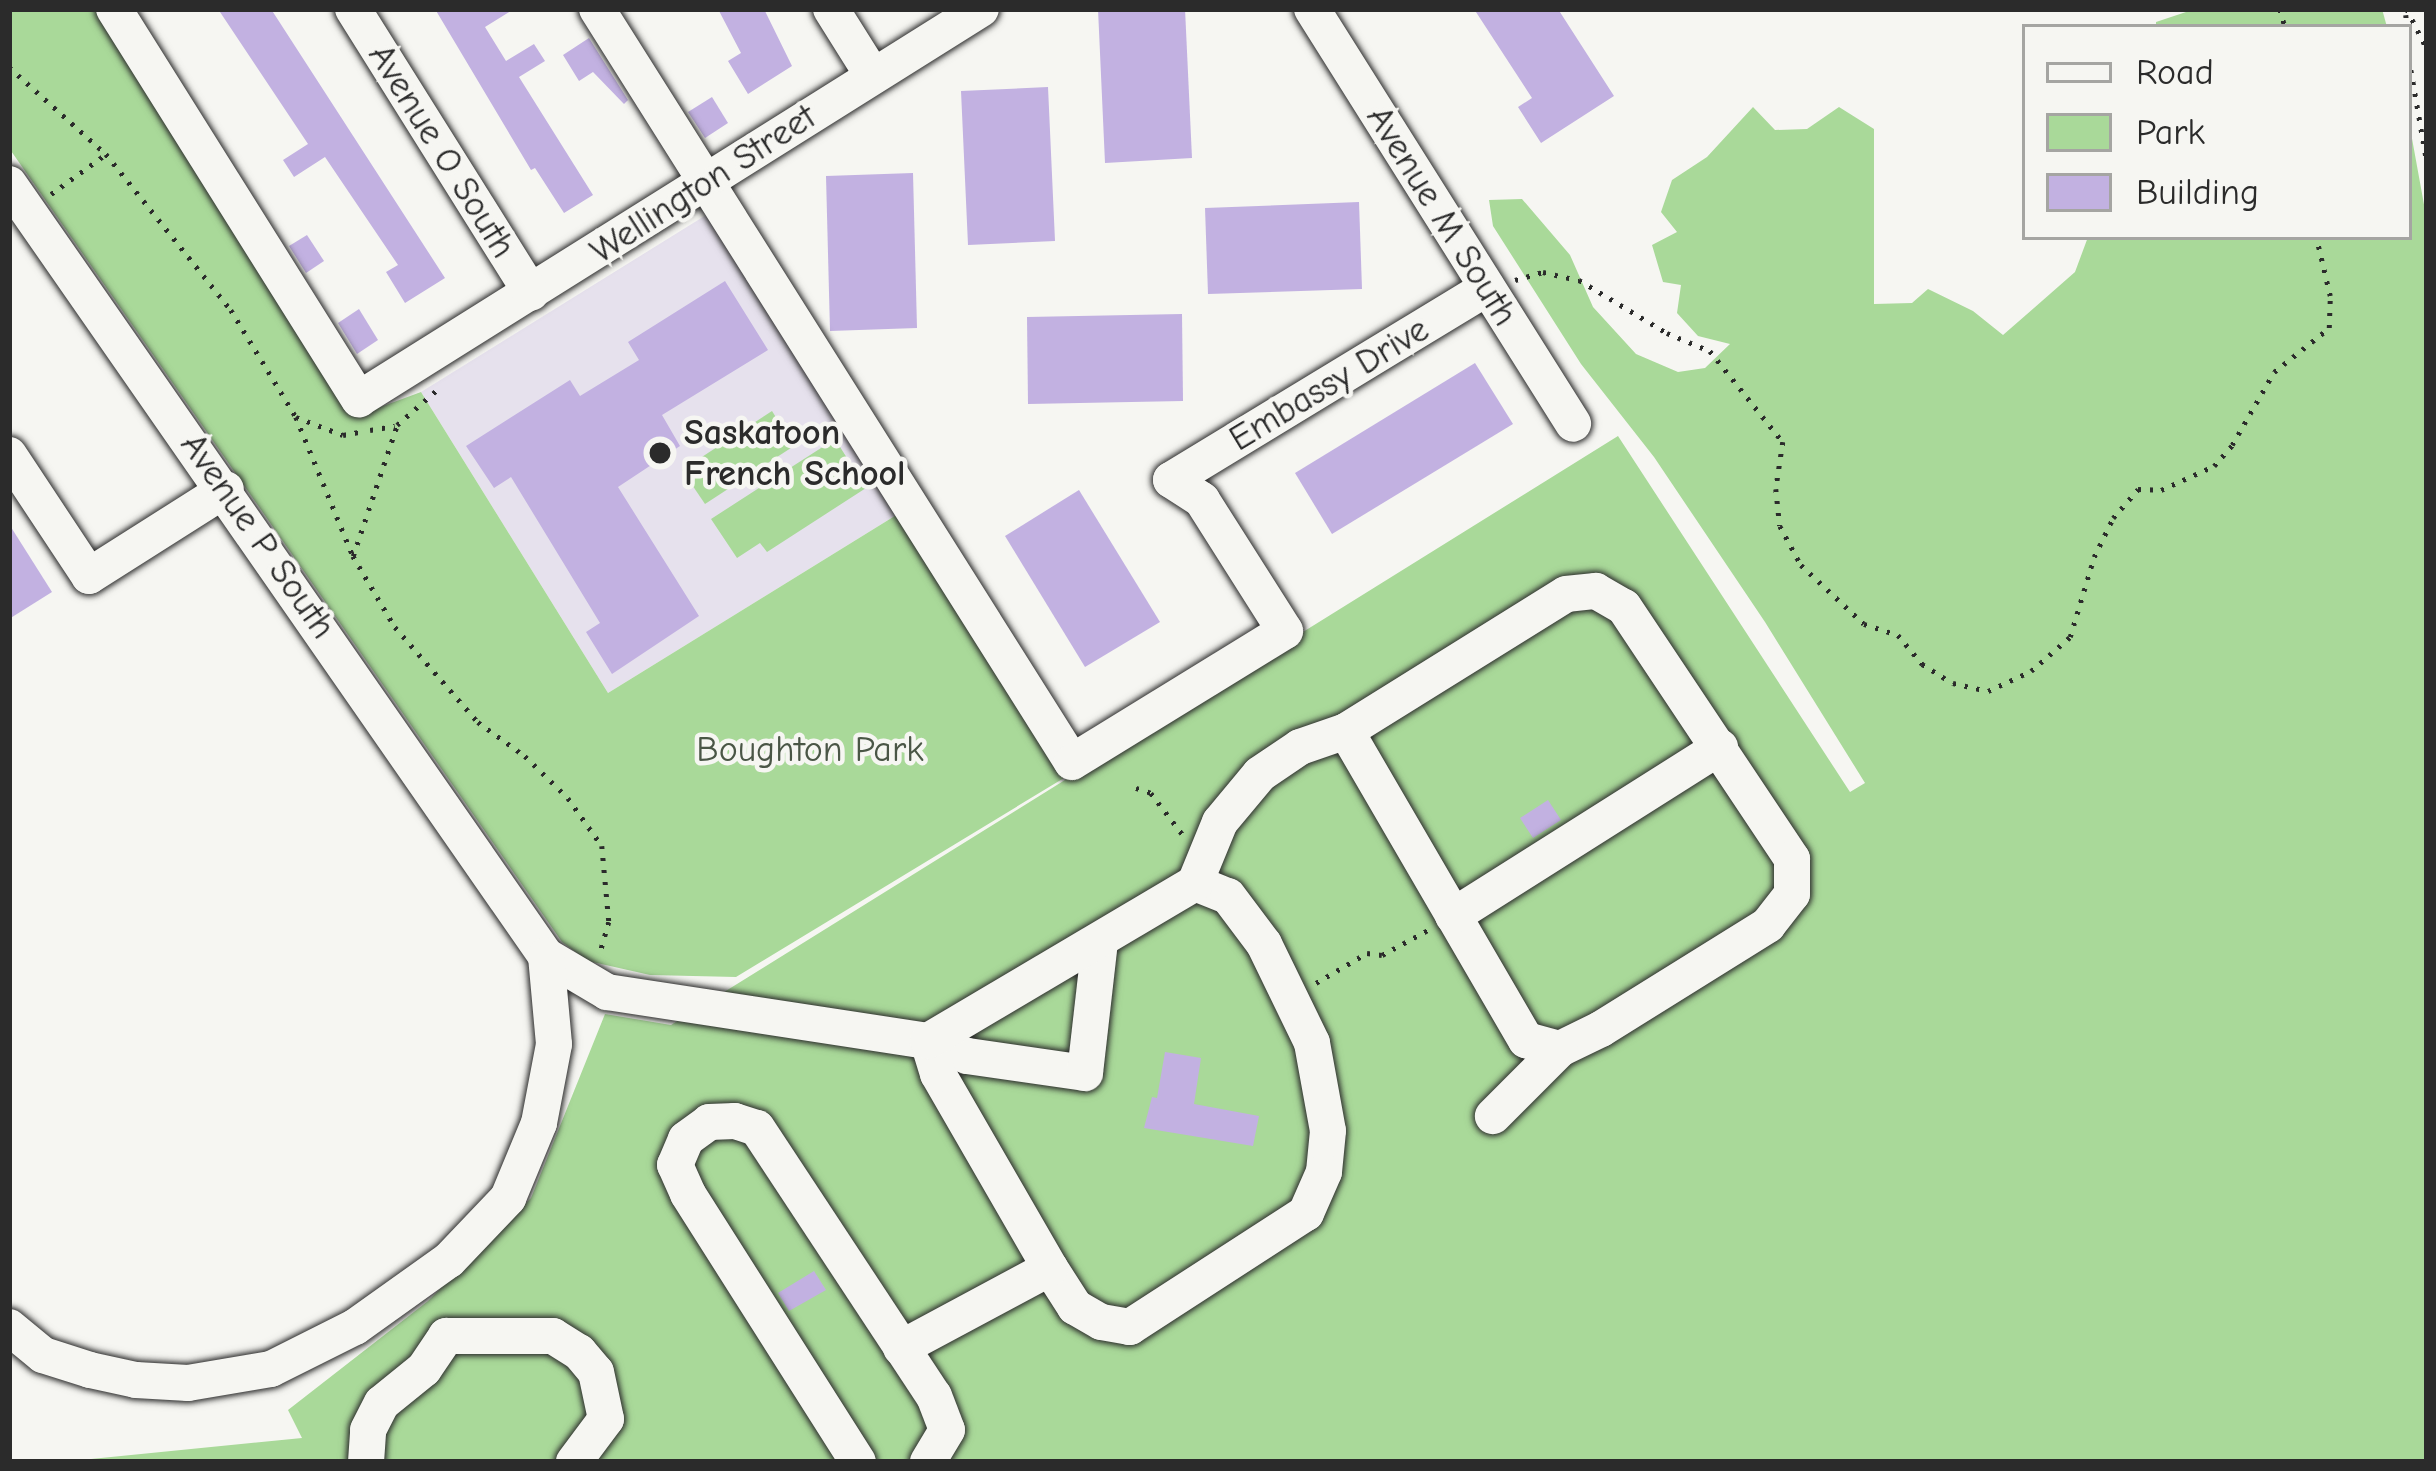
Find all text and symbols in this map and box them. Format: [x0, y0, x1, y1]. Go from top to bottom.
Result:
legend [2022, 24, 2412, 240]
street label: Avenue O South [359, 36, 525, 266]
text: Road [2136, 52, 2214, 93]
street label: Wellington Street [582, 95, 824, 273]
street label: Avenue M South [1357, 98, 1527, 334]
text: Park [2136, 112, 2205, 153]
text: Building [2136, 172, 2259, 213]
street label: Embassy Drive [1222, 308, 1436, 460]
place label: Saskatoon French School [684, 410, 906, 495]
street label: Avenue P South [171, 425, 345, 647]
marker: Saskatoon French School [647, 440, 673, 466]
park label: Boughton Park [696, 728, 924, 772]

